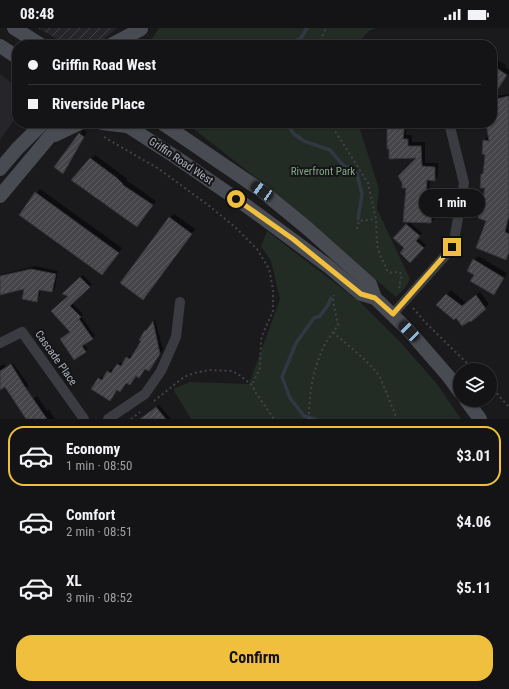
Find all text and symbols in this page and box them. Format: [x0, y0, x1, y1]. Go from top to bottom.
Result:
text: 08:48 [20, 5, 54, 23]
text: Griffin Road West [52, 56, 156, 74]
text: Riverside Place [52, 95, 145, 113]
street label: Griffin Road West [146, 135, 216, 187]
park label: Riverfront Park [291, 165, 355, 178]
car [249, 179, 275, 203]
callout: 1 min [419, 189, 485, 217]
route start [227, 190, 245, 208]
text: 1 min [438, 195, 466, 210]
route end [443, 238, 461, 256]
car [396, 318, 422, 344]
street label: Cascade Place [32, 328, 80, 388]
map controls [453, 363, 497, 407]
button: layers [453, 363, 497, 407]
icon: car [18, 438, 54, 474]
text: Economy [66, 440, 120, 458]
text: $3.01 [456, 447, 491, 465]
text: 1 min · 08:50 [66, 458, 132, 473]
icon: car [18, 504, 54, 540]
text: Comfort [66, 506, 115, 524]
text: $4.06 [456, 513, 491, 531]
text: 2 min · 08:51 [66, 524, 132, 539]
icon: car [18, 570, 54, 606]
text: XL [66, 572, 82, 590]
text: $5.11 [456, 579, 491, 597]
text: 3 min · 08:52 [66, 590, 132, 605]
button: Confirm [16, 635, 493, 681]

